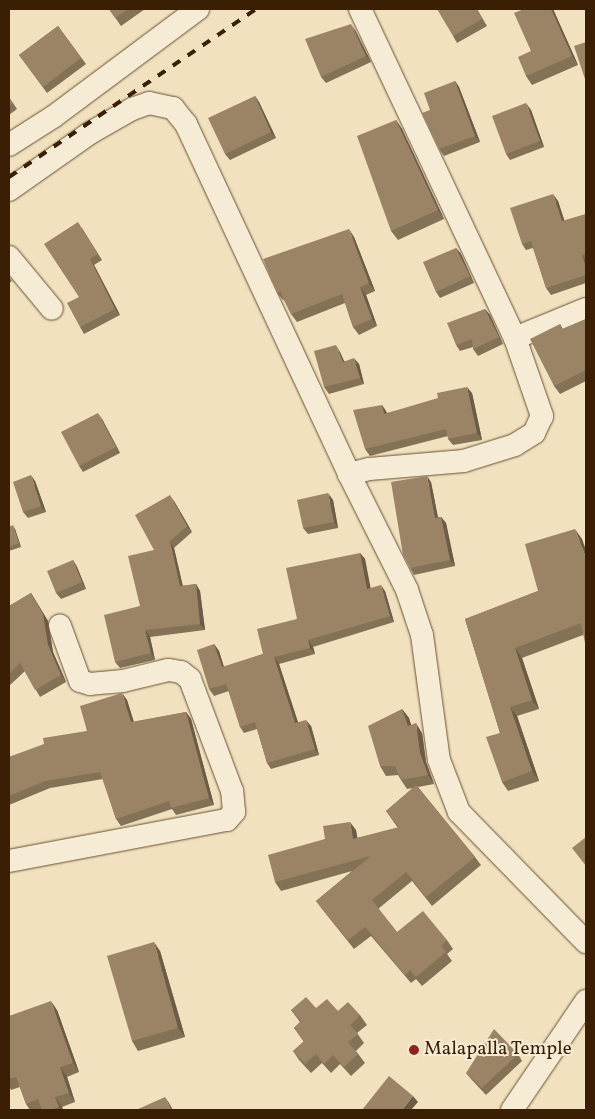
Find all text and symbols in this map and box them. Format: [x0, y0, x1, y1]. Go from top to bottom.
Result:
place label: Malapalla Temple [424, 1039, 572, 1061]
marker: Malapalla Temple [408, 1044, 420, 1056]

